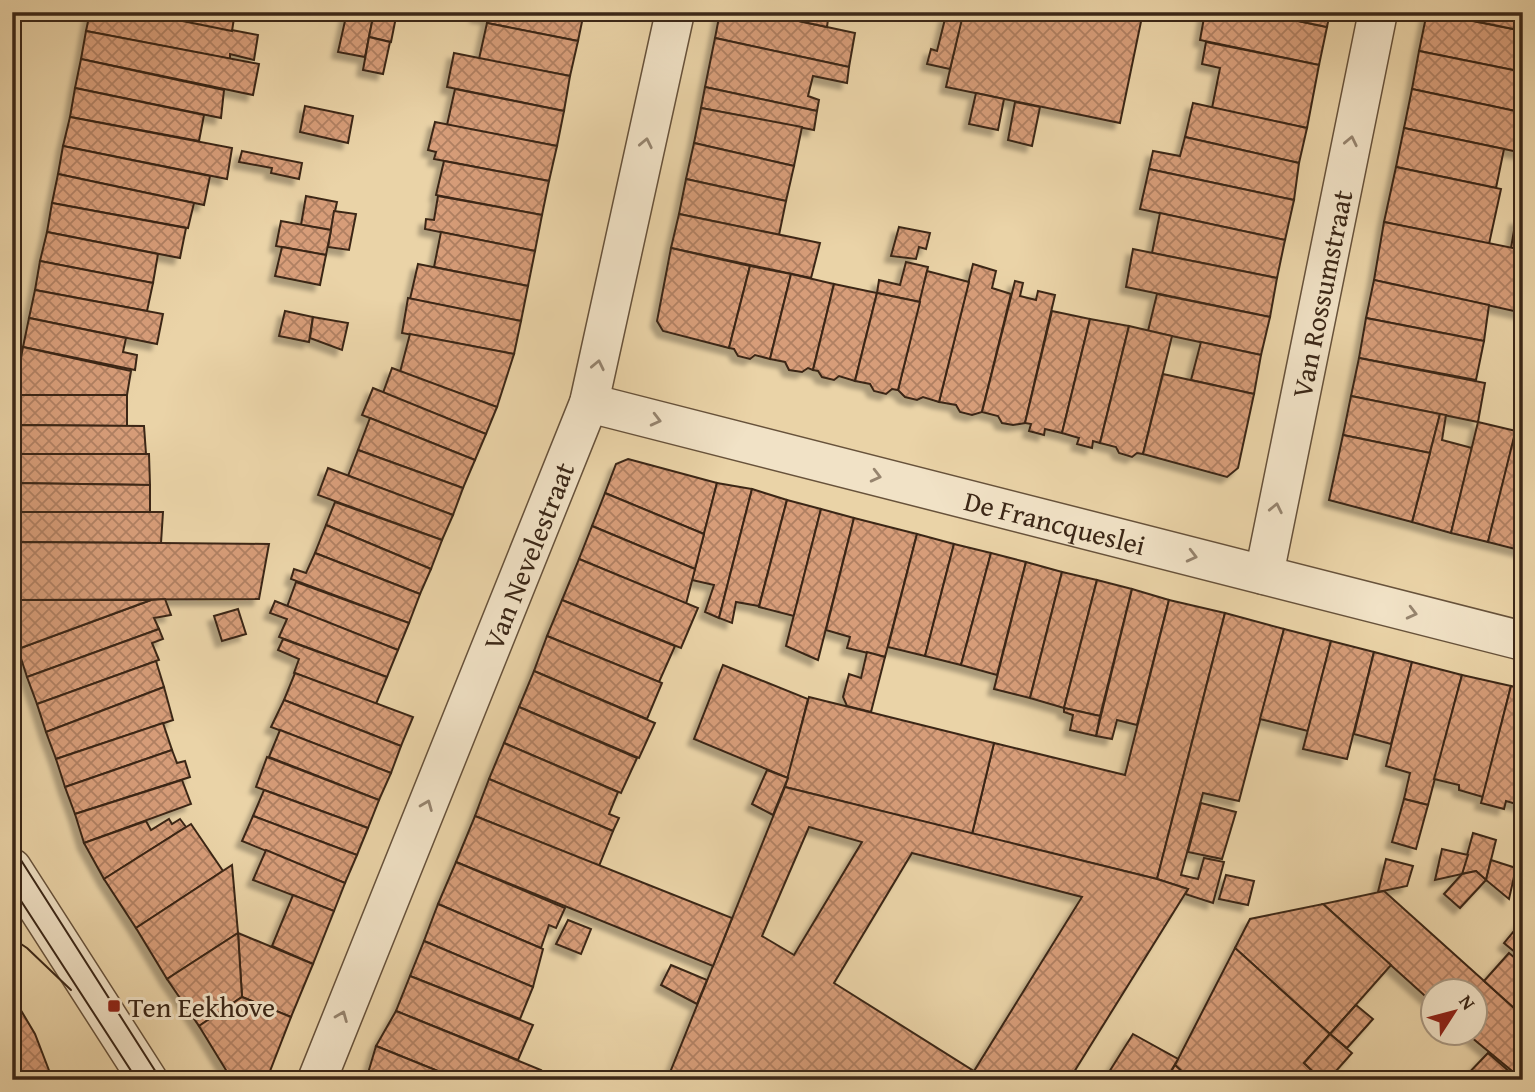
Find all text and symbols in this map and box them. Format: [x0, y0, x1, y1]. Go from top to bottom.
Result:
one-way arrow [1343, 135, 1358, 147]
one-way arrow [638, 137, 653, 149]
street label: Van Rossumstraat [1280, 186, 1362, 401]
one-way arrow [589, 359, 604, 371]
one-way arrow [649, 412, 661, 426]
street label: Van Nevelestraat [471, 455, 584, 656]
one-way arrow [870, 468, 882, 482]
street label: De Francqueslei [960, 479, 1150, 565]
one-way arrow [1268, 502, 1283, 514]
one-way arrow [1185, 548, 1197, 562]
one-way arrow [1406, 605, 1418, 619]
one-way arrow [419, 800, 433, 812]
north arrow [1420, 976, 1490, 1046]
place label: Ten Eekhove [128, 986, 275, 1027]
text: N [1453, 989, 1483, 1016]
marker: Ten Eekhove [106, 998, 122, 1014]
one-way arrow [334, 1011, 348, 1023]

